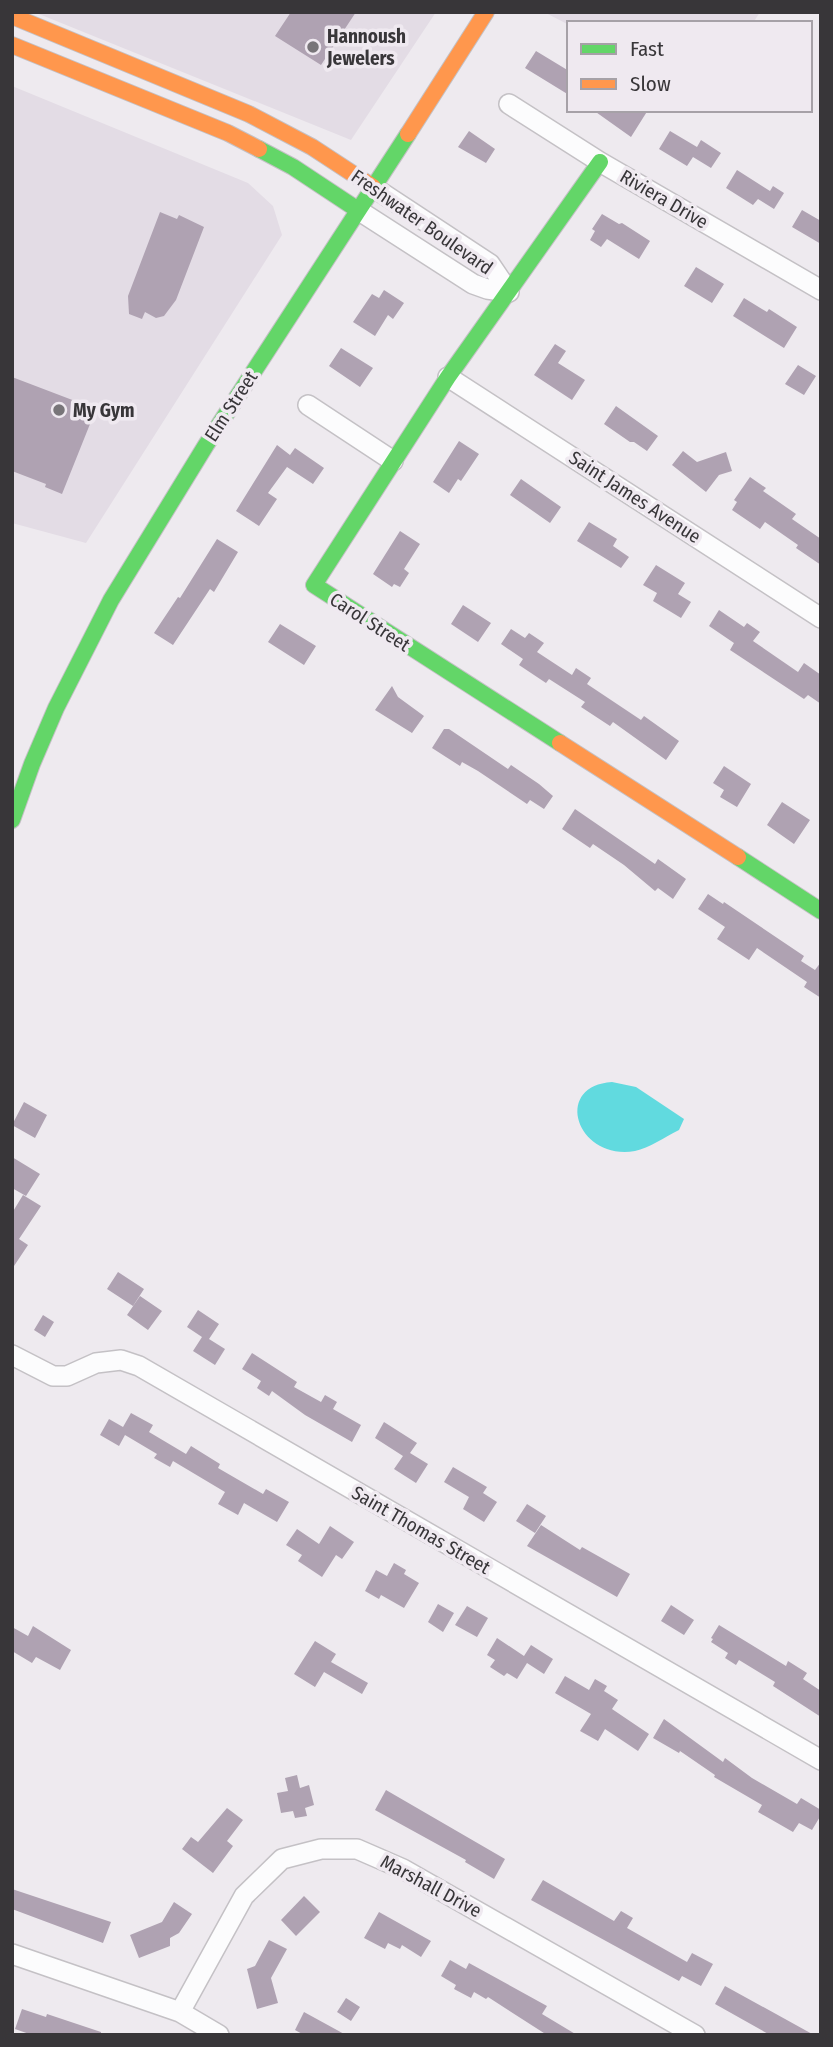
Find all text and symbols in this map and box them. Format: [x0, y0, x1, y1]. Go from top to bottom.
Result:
legend [567, 21, 812, 112]
place label: Hannoush Jewelers [326, 25, 406, 70]
text: Fast [630, 36, 664, 62]
marker: Hannoush Jewelers [305, 39, 321, 55]
text: Slow [630, 71, 671, 97]
street label: Freshwater Boulevard [347, 165, 497, 279]
street label: Riviera Drive [616, 165, 712, 233]
street label: Elm Street [200, 366, 263, 446]
place label: My Gym [73, 399, 134, 422]
marker: My Gym [51, 402, 67, 418]
street label: Saint James Avenue [565, 446, 705, 548]
street label: Carol Street [326, 588, 415, 657]
street label: Saint Thomas Street [348, 1481, 495, 1579]
street label: Marshall Drive [377, 1850, 485, 1922]

